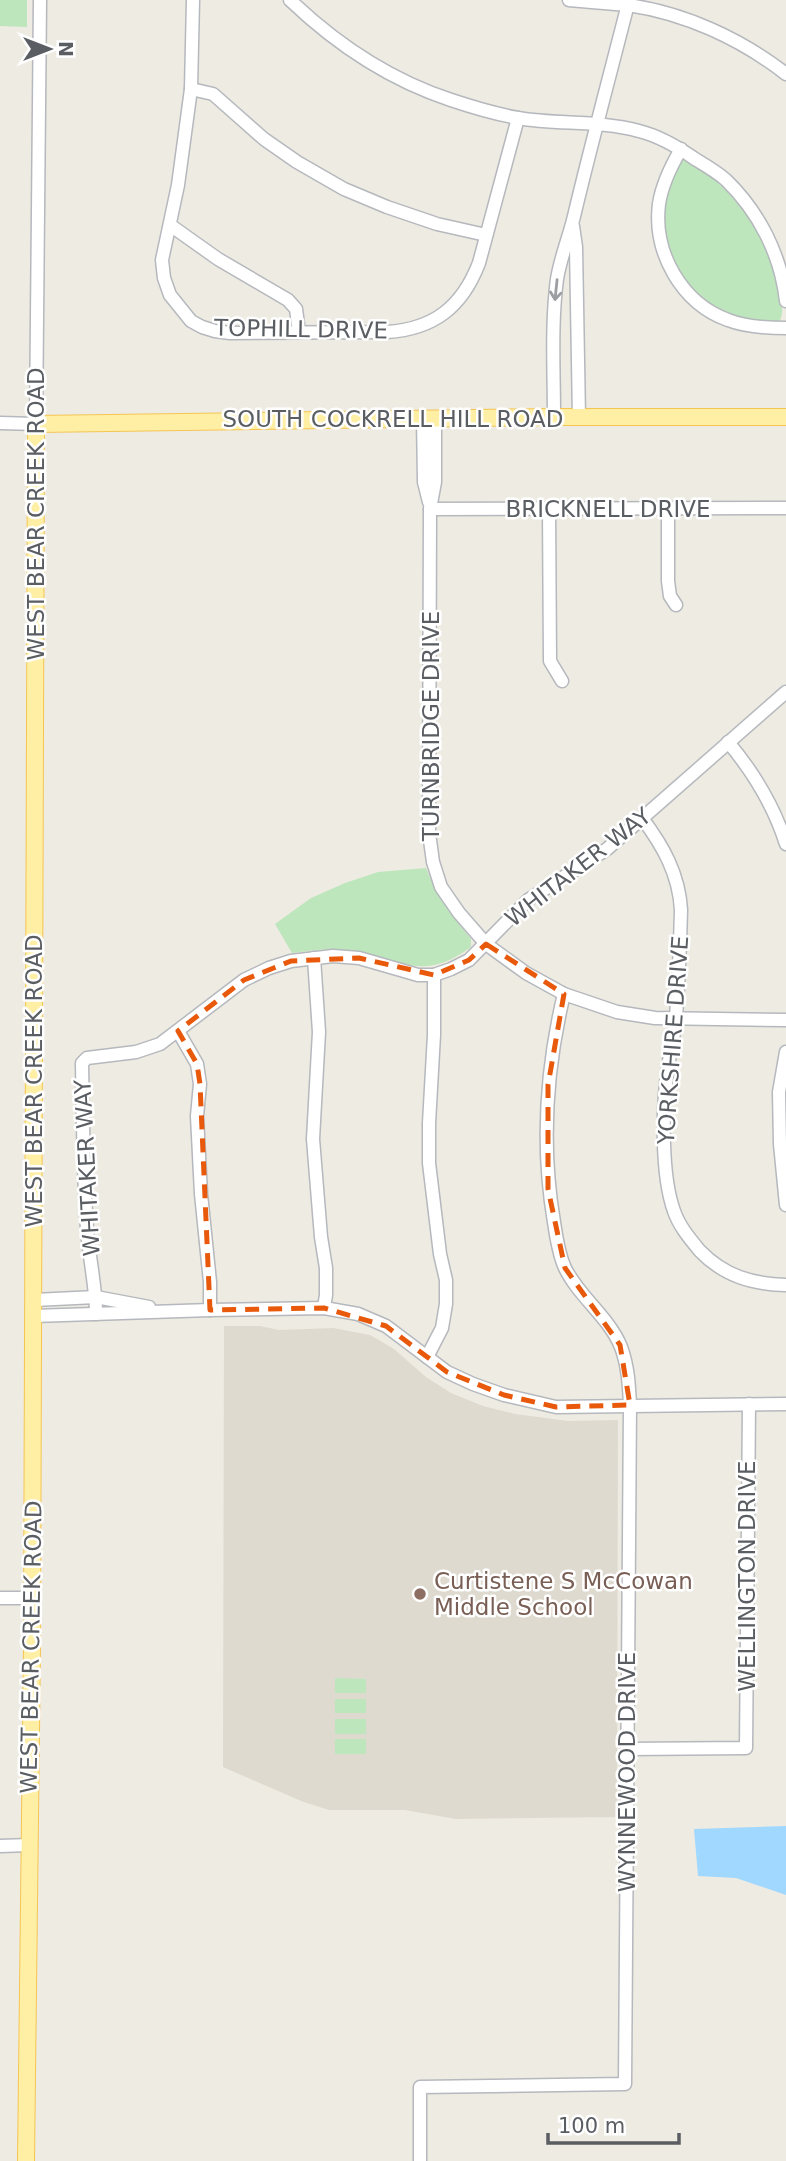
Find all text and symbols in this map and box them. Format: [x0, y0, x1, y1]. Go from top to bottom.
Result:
north arrow [14, 14, 84, 84]
text: N [55, 41, 77, 57]
one-way arrow [550, 278, 563, 301]
street label: TOPHILL DRIVE [213, 314, 388, 344]
street label: WEST BEAR CREEK ROAD [23, 367, 49, 661]
street label: SOUTH COCKRELL HILL ROAD [222, 406, 564, 432]
street label: BRICKNELL DRIVE [505, 496, 711, 522]
street label: TURNBRIDGE DRIVE [418, 611, 444, 842]
street label: WHITAKER WAY [500, 802, 657, 932]
street label: WEST BEAR CREEK ROAD [21, 934, 47, 1228]
street label: YORKSHIRE DRIVE [653, 935, 693, 1146]
street label: WHITAKER WAY [69, 1078, 105, 1257]
street label: WELLINGTON DRIVE [734, 1460, 760, 1692]
street label: WEST BEAR CREEK ROAD [15, 1500, 47, 1794]
place label: Curtistene S McCowan Middle School [434, 1568, 693, 1620]
marker: Curtistene S McCowan Middle School [412, 1586, 428, 1602]
street label: WYNNEWOOD DRIVE [614, 1652, 640, 1892]
scale bar [548, 2102, 679, 2146]
text: 100 m [558, 2114, 625, 2138]

